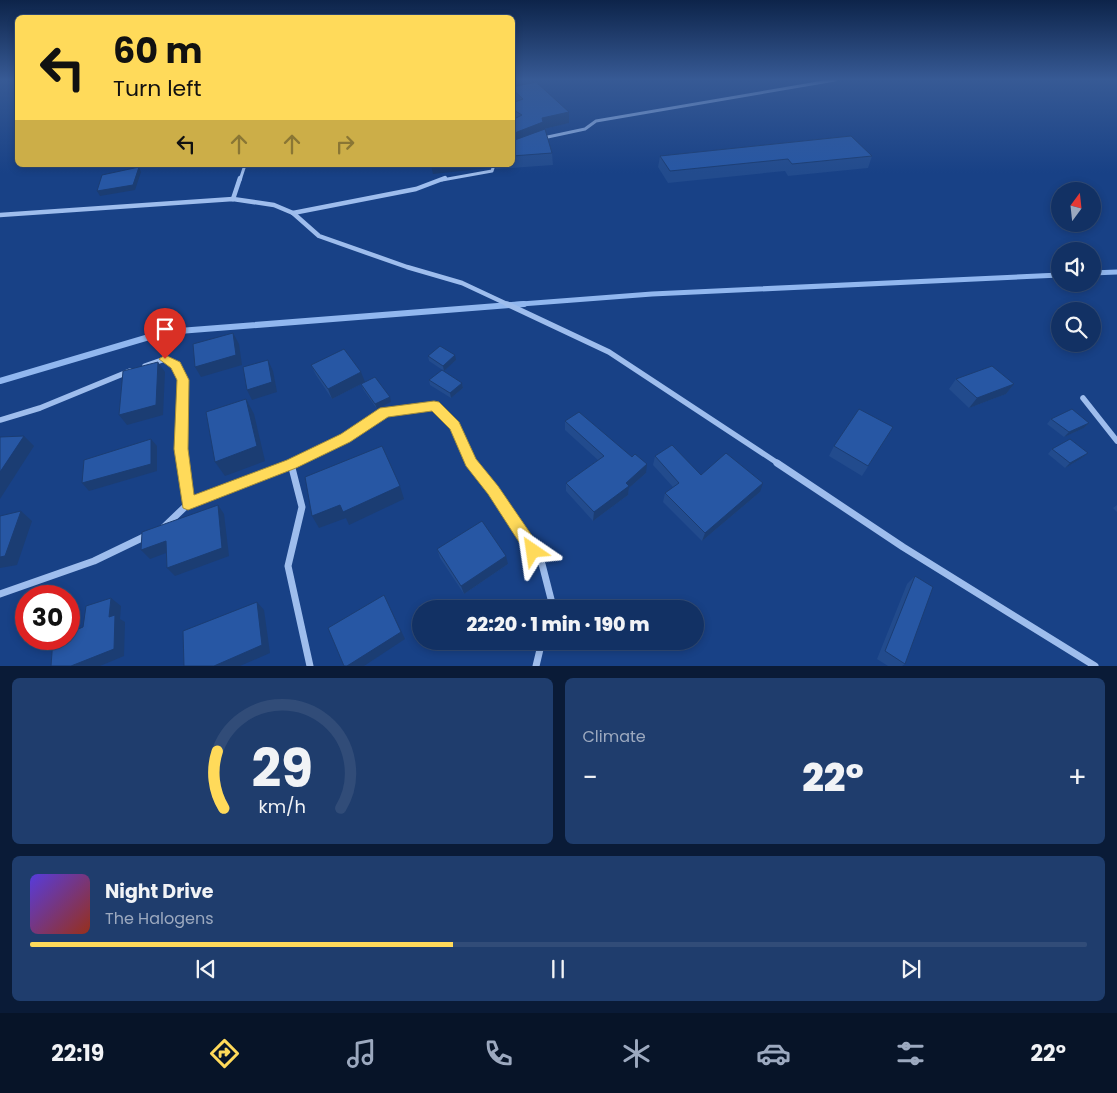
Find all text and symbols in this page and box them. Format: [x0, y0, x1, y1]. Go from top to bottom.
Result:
text: 60 m [113, 26, 203, 75]
icon: left [30, 35, 95, 100]
text: Turn left [113, 73, 201, 104]
icon: left [172, 130, 200, 158]
icon: ahead [225, 130, 253, 158]
icon: ahead [278, 130, 306, 158]
icon: right [331, 130, 359, 158]
north arrow [1051, 182, 1101, 232]
map controls [1051, 182, 1101, 352]
button: sound [1051, 242, 1101, 292]
button: search [1051, 302, 1101, 352]
pin [144, 308, 186, 359]
icon: arrive [151, 315, 179, 343]
position arrow [506, 524, 558, 576]
speed limit sign: 30 [15, 585, 80, 650]
text: 22:20 · 1 min · 190 m [467, 611, 649, 638]
text: Climate [583, 725, 646, 748]
text: 29 [251, 732, 313, 805]
text: 22° [802, 751, 864, 804]
text: − [583, 758, 598, 797]
text: + [1068, 758, 1087, 797]
text: km/h [258, 794, 306, 819]
text: Night Drive [105, 878, 214, 905]
text: The Halogens [105, 907, 213, 930]
icon: previous [192, 955, 220, 983]
icon: pause [544, 955, 572, 983]
icon: next [897, 955, 925, 983]
icon: directions [207, 1036, 242, 1071]
icon: music [344, 1036, 379, 1071]
icon: phone [481, 1036, 516, 1071]
icon: climate [619, 1036, 654, 1071]
icon: car [756, 1036, 791, 1071]
icon: filters [893, 1036, 928, 1071]
text: 22:19 [51, 1038, 104, 1069]
text: 22° [1031, 1038, 1066, 1069]

